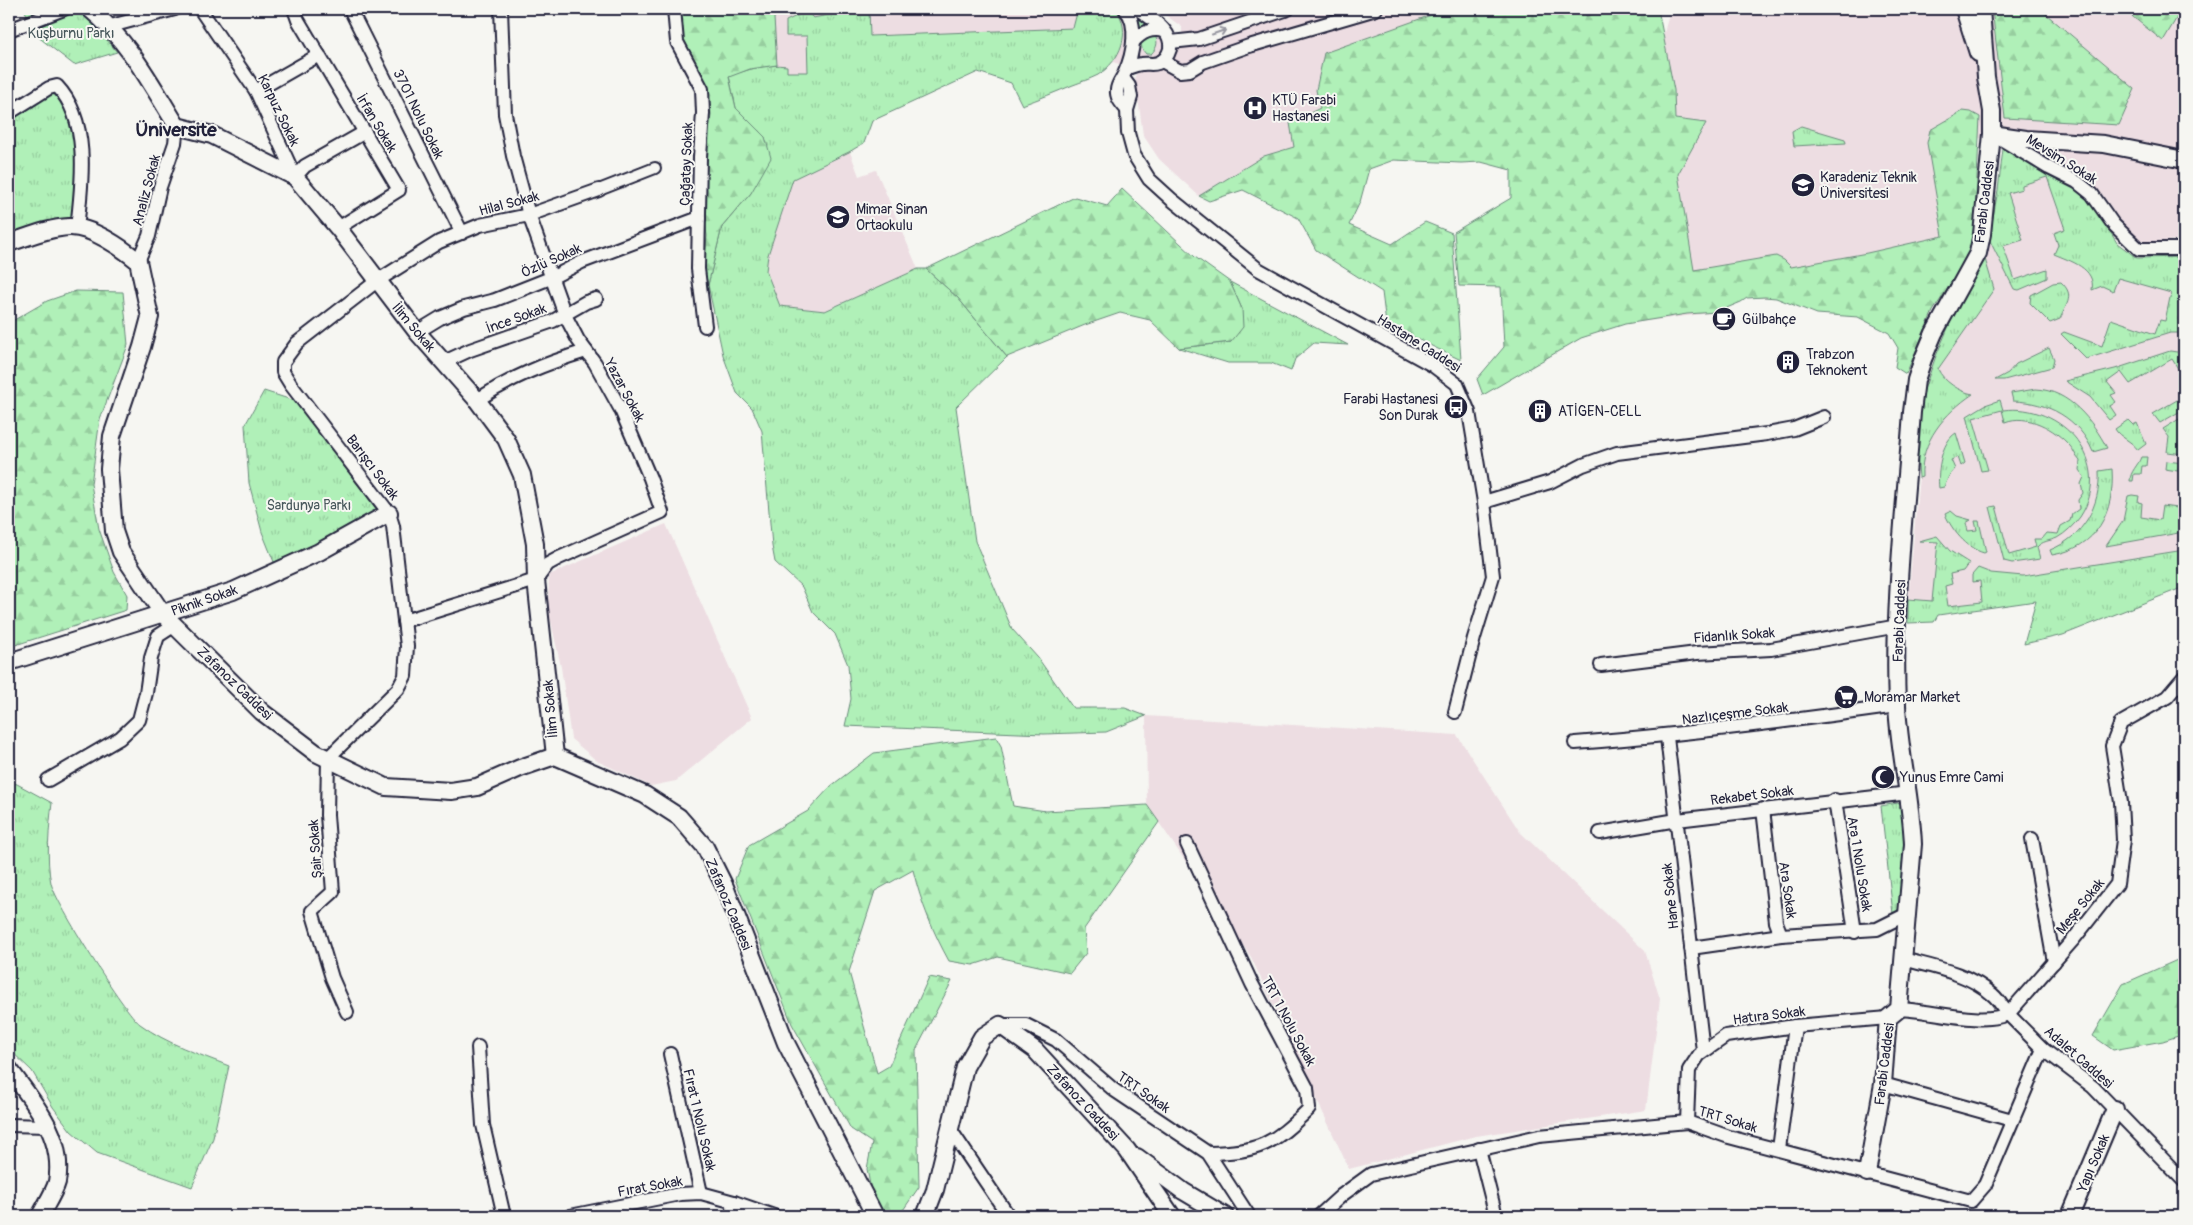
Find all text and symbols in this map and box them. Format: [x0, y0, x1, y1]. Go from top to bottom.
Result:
park label: Kuşburnu Parkı [28, 25, 114, 42]
one-way arrow [1210, 27, 1226, 37]
street label: 3701 Nolu Sokak [390, 67, 448, 162]
street label: Karpuz Sokak [254, 72, 303, 149]
street label: İrfan Sokak [353, 91, 401, 156]
place label: KTÜ Farabi Hastanesi [1272, 92, 1336, 125]
hospital icon: KTÜ Farabi Hastanesi [1242, 95, 1268, 121]
district label: Üniversite [135, 118, 217, 142]
street label: Çağatay Sokak [677, 122, 696, 206]
street label: Mevsim Sokak [2023, 131, 2101, 188]
street label: Analiz Sokak [129, 152, 164, 228]
street label: Farabi Caddesi [1971, 159, 1998, 244]
place label: Karadeniz Teknik Üniversitesi [1820, 169, 1917, 202]
school or university icon: Karadeniz Teknik Üniversitesi [1790, 172, 1816, 198]
street label: Hilal Sokak [477, 187, 541, 220]
place label: Mimar Sinan Ortaokulu [856, 201, 928, 234]
school or university icon: Mimar Sinan Ortaokulu [825, 204, 851, 230]
street label: Özlü Sokak [518, 239, 584, 281]
street label: İlim Sokak [388, 299, 439, 355]
street label: İnce Sokak [484, 300, 549, 337]
cafe icon: Gülbahçe [1711, 306, 1737, 332]
street label: Hastane Caddesi [1374, 311, 1464, 376]
place label: Gülbahçe [1742, 311, 1796, 328]
place label: Trabzon Teknokent [1806, 346, 1868, 379]
building icon: Trabzon Teknokent [1775, 349, 1801, 375]
street label: Yazar Sokak [600, 355, 649, 425]
place label: Farabi Hastanesi Son Durak [1343, 391, 1439, 424]
bus stop icon: Farabi Hastanesi Son Durak [1443, 394, 1469, 420]
building icon: ATİGEN-CELL [1527, 398, 1553, 424]
place label: ATİGEN-CELL [1558, 403, 1642, 420]
street label: Barışcı Sokak [343, 431, 403, 503]
park label: Sardunya Parkı [267, 497, 351, 514]
street label: Farabi Caddesi [1890, 579, 1909, 663]
street label: Piknik Sokak [169, 581, 240, 620]
street label: Fidanlık Sokak [1693, 624, 1776, 647]
street label: Zafanoz Caddesi [194, 643, 276, 724]
street label: İlim Sokak [539, 679, 562, 739]
supermarket icon: Moramar Market [1833, 684, 1859, 710]
place label: Moramar Market [1864, 689, 1960, 706]
street label: Nazlıçeşme Sokak [1681, 699, 1789, 728]
mosque icon: Yunus Emre Cami [1870, 764, 1896, 790]
place label: Yunus Emre Cami [1899, 769, 2004, 786]
street label: Rekabet Sokak [1709, 782, 1795, 809]
street label: Ara 1 Nolu Sokak [1844, 815, 1875, 913]
street label: Şair Sokak [305, 819, 326, 879]
street label: Zafanoz Caddesi [702, 856, 756, 953]
street label: Ara Sokak [1775, 860, 1800, 920]
street label: Hane Sokak [1659, 862, 1682, 930]
street label: Meşe Sokak [2053, 875, 2108, 938]
street label: TRT 1 Nolu Sokak [1258, 973, 1319, 1069]
street label: Hatıra Sokak [1732, 1003, 1806, 1028]
street label: Farabi Caddesi [1871, 1021, 1898, 1106]
street label: Adalet Caddesi [2041, 1023, 2117, 1092]
street label: Zafanoz Caddesi [1043, 1061, 1123, 1144]
street label: Fırat 1 Nolu Sokak [679, 1067, 720, 1173]
street label: TRT Sokak [1114, 1068, 1174, 1117]
street label: TRT Sokak [1696, 1102, 1759, 1137]
street label: Yapı Sokak [2073, 1131, 2113, 1196]
street label: Fırat Sokak [616, 1172, 684, 1201]

